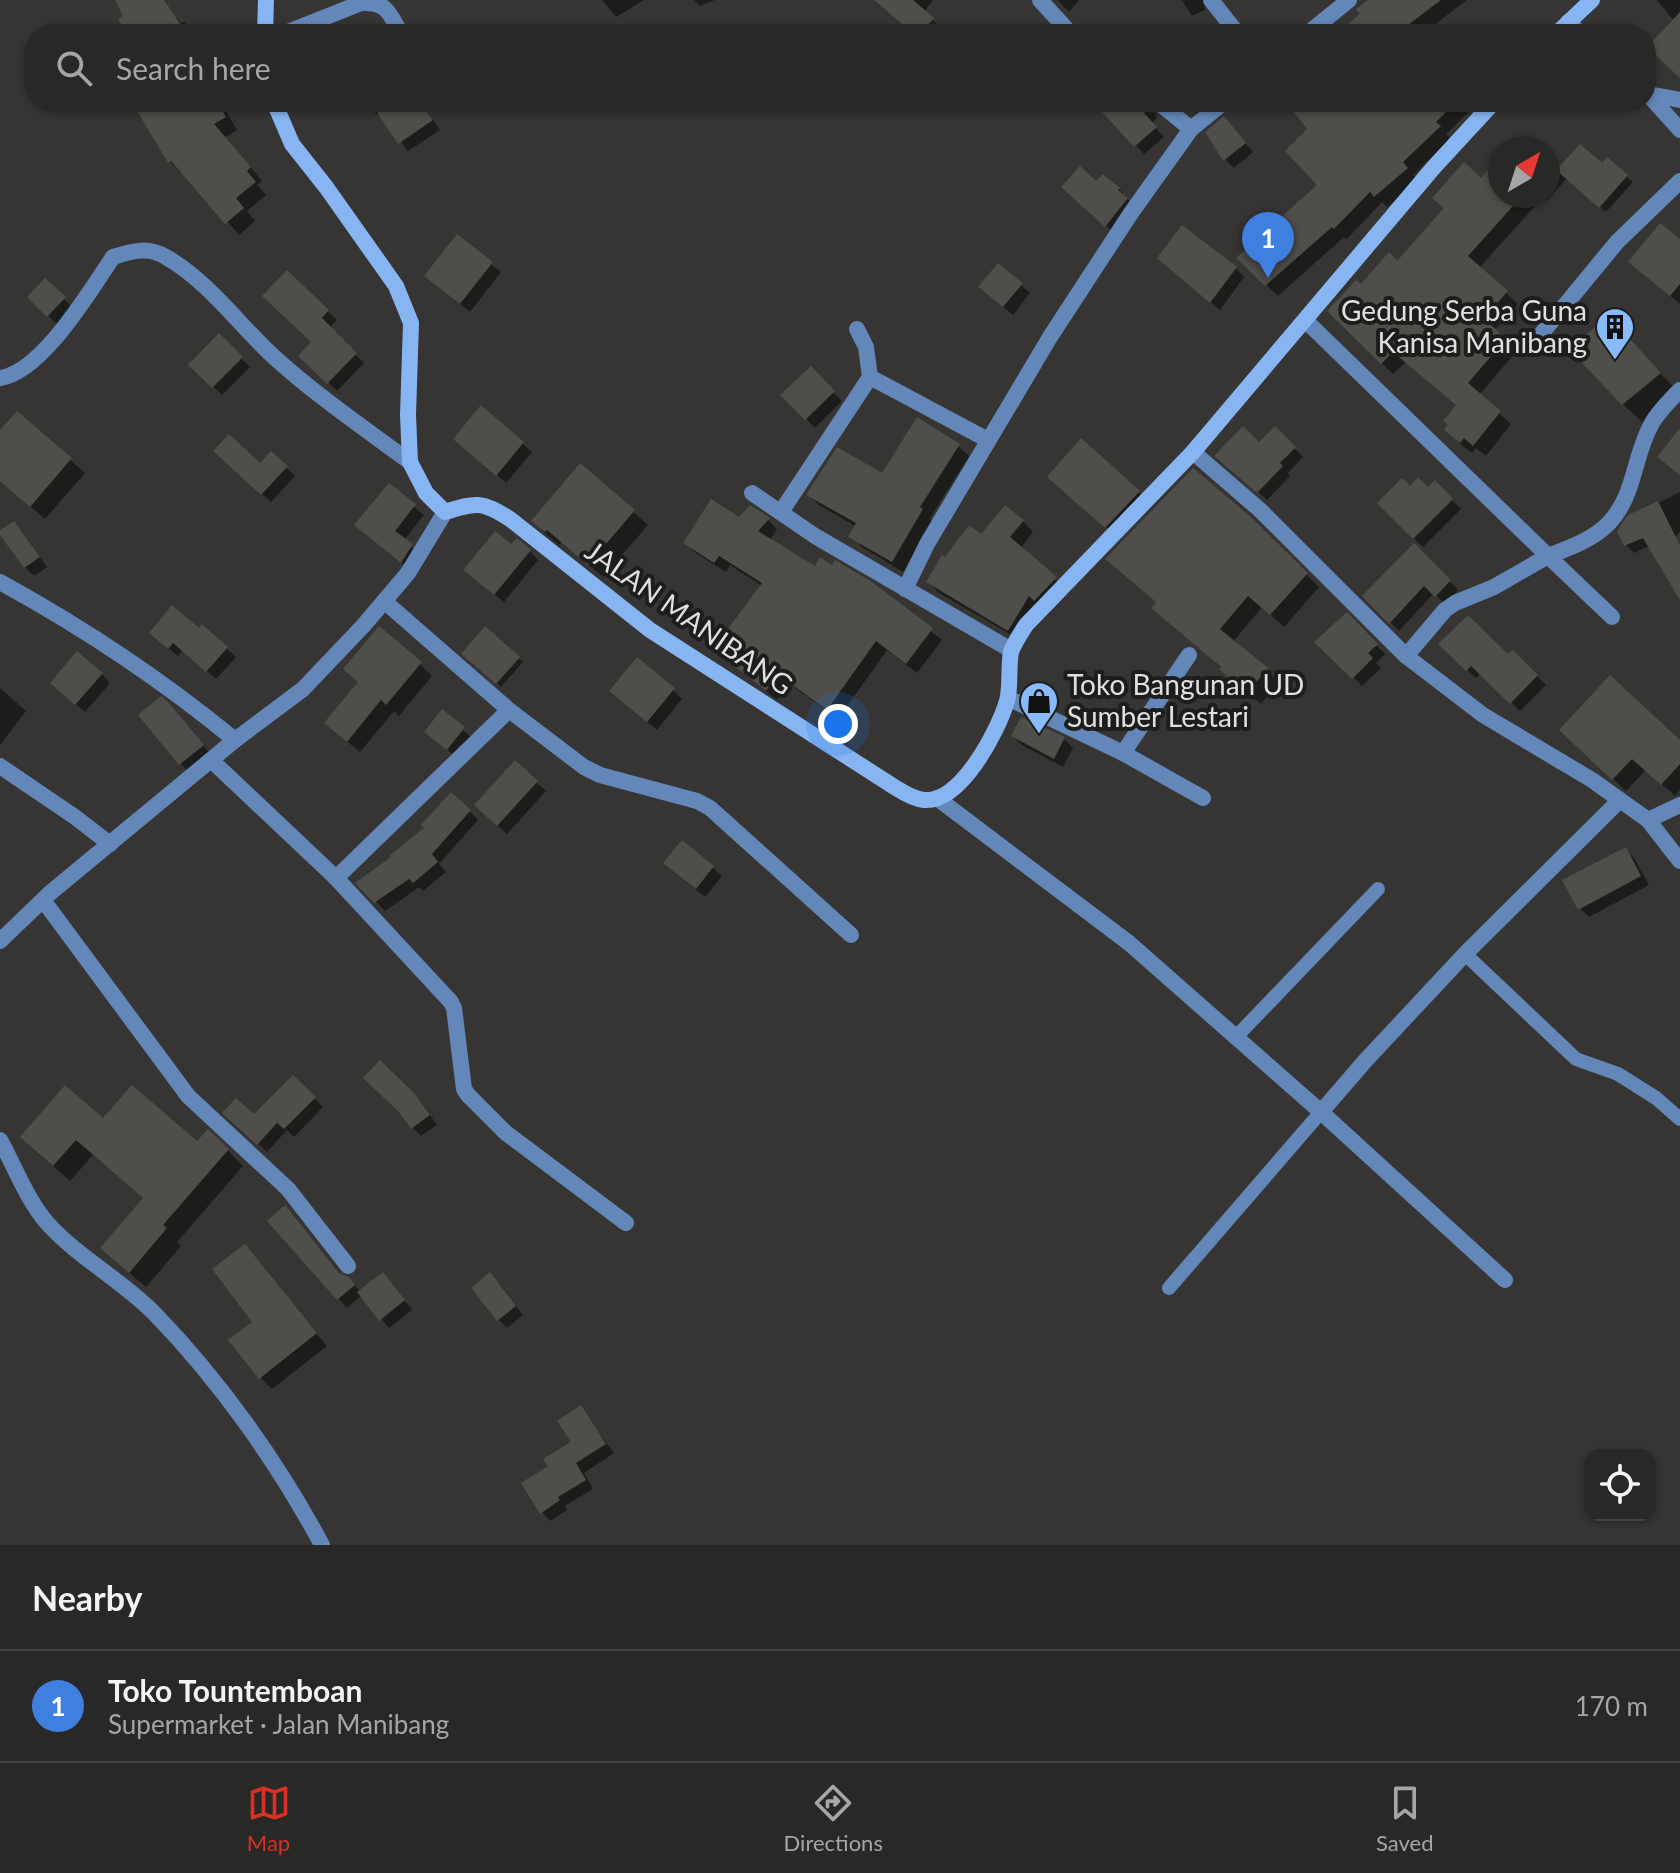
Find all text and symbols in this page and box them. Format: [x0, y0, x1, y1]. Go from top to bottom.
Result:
search box [24, 24, 1656, 112]
icon: search [52, 46, 96, 90]
text: Search here [116, 50, 271, 86]
north arrow [1488, 136, 1560, 208]
pin: 1 [1242, 212, 1294, 278]
place label: Gedung Serba Guna Kanisa Manibang [1341, 293, 1587, 359]
building icon: Gedung Serba Guna Kanisa Manibang [1594, 306, 1636, 361]
street label: JALAN MANIBANG [579, 533, 800, 701]
place label: Toko Bangunan UD Sumber Lestari [1067, 667, 1304, 733]
shop icon: Toko Bangunan UD Sumber Lestari [1018, 680, 1060, 735]
your location [818, 704, 858, 744]
map controls [1584, 1449, 1656, 1521]
button: locate [1584, 1449, 1656, 1521]
text: Nearby [32, 1577, 143, 1618]
text: Toko Tountemboan [108, 1672, 362, 1708]
text: 1 [50, 1690, 66, 1722]
text: 170 m [1575, 1690, 1648, 1722]
text: Supermarket · Jalan Manibang [108, 1708, 449, 1740]
tab: Map [247, 1781, 291, 1856]
tab: Directions [784, 1781, 883, 1856]
tab: Saved [1376, 1781, 1433, 1856]

